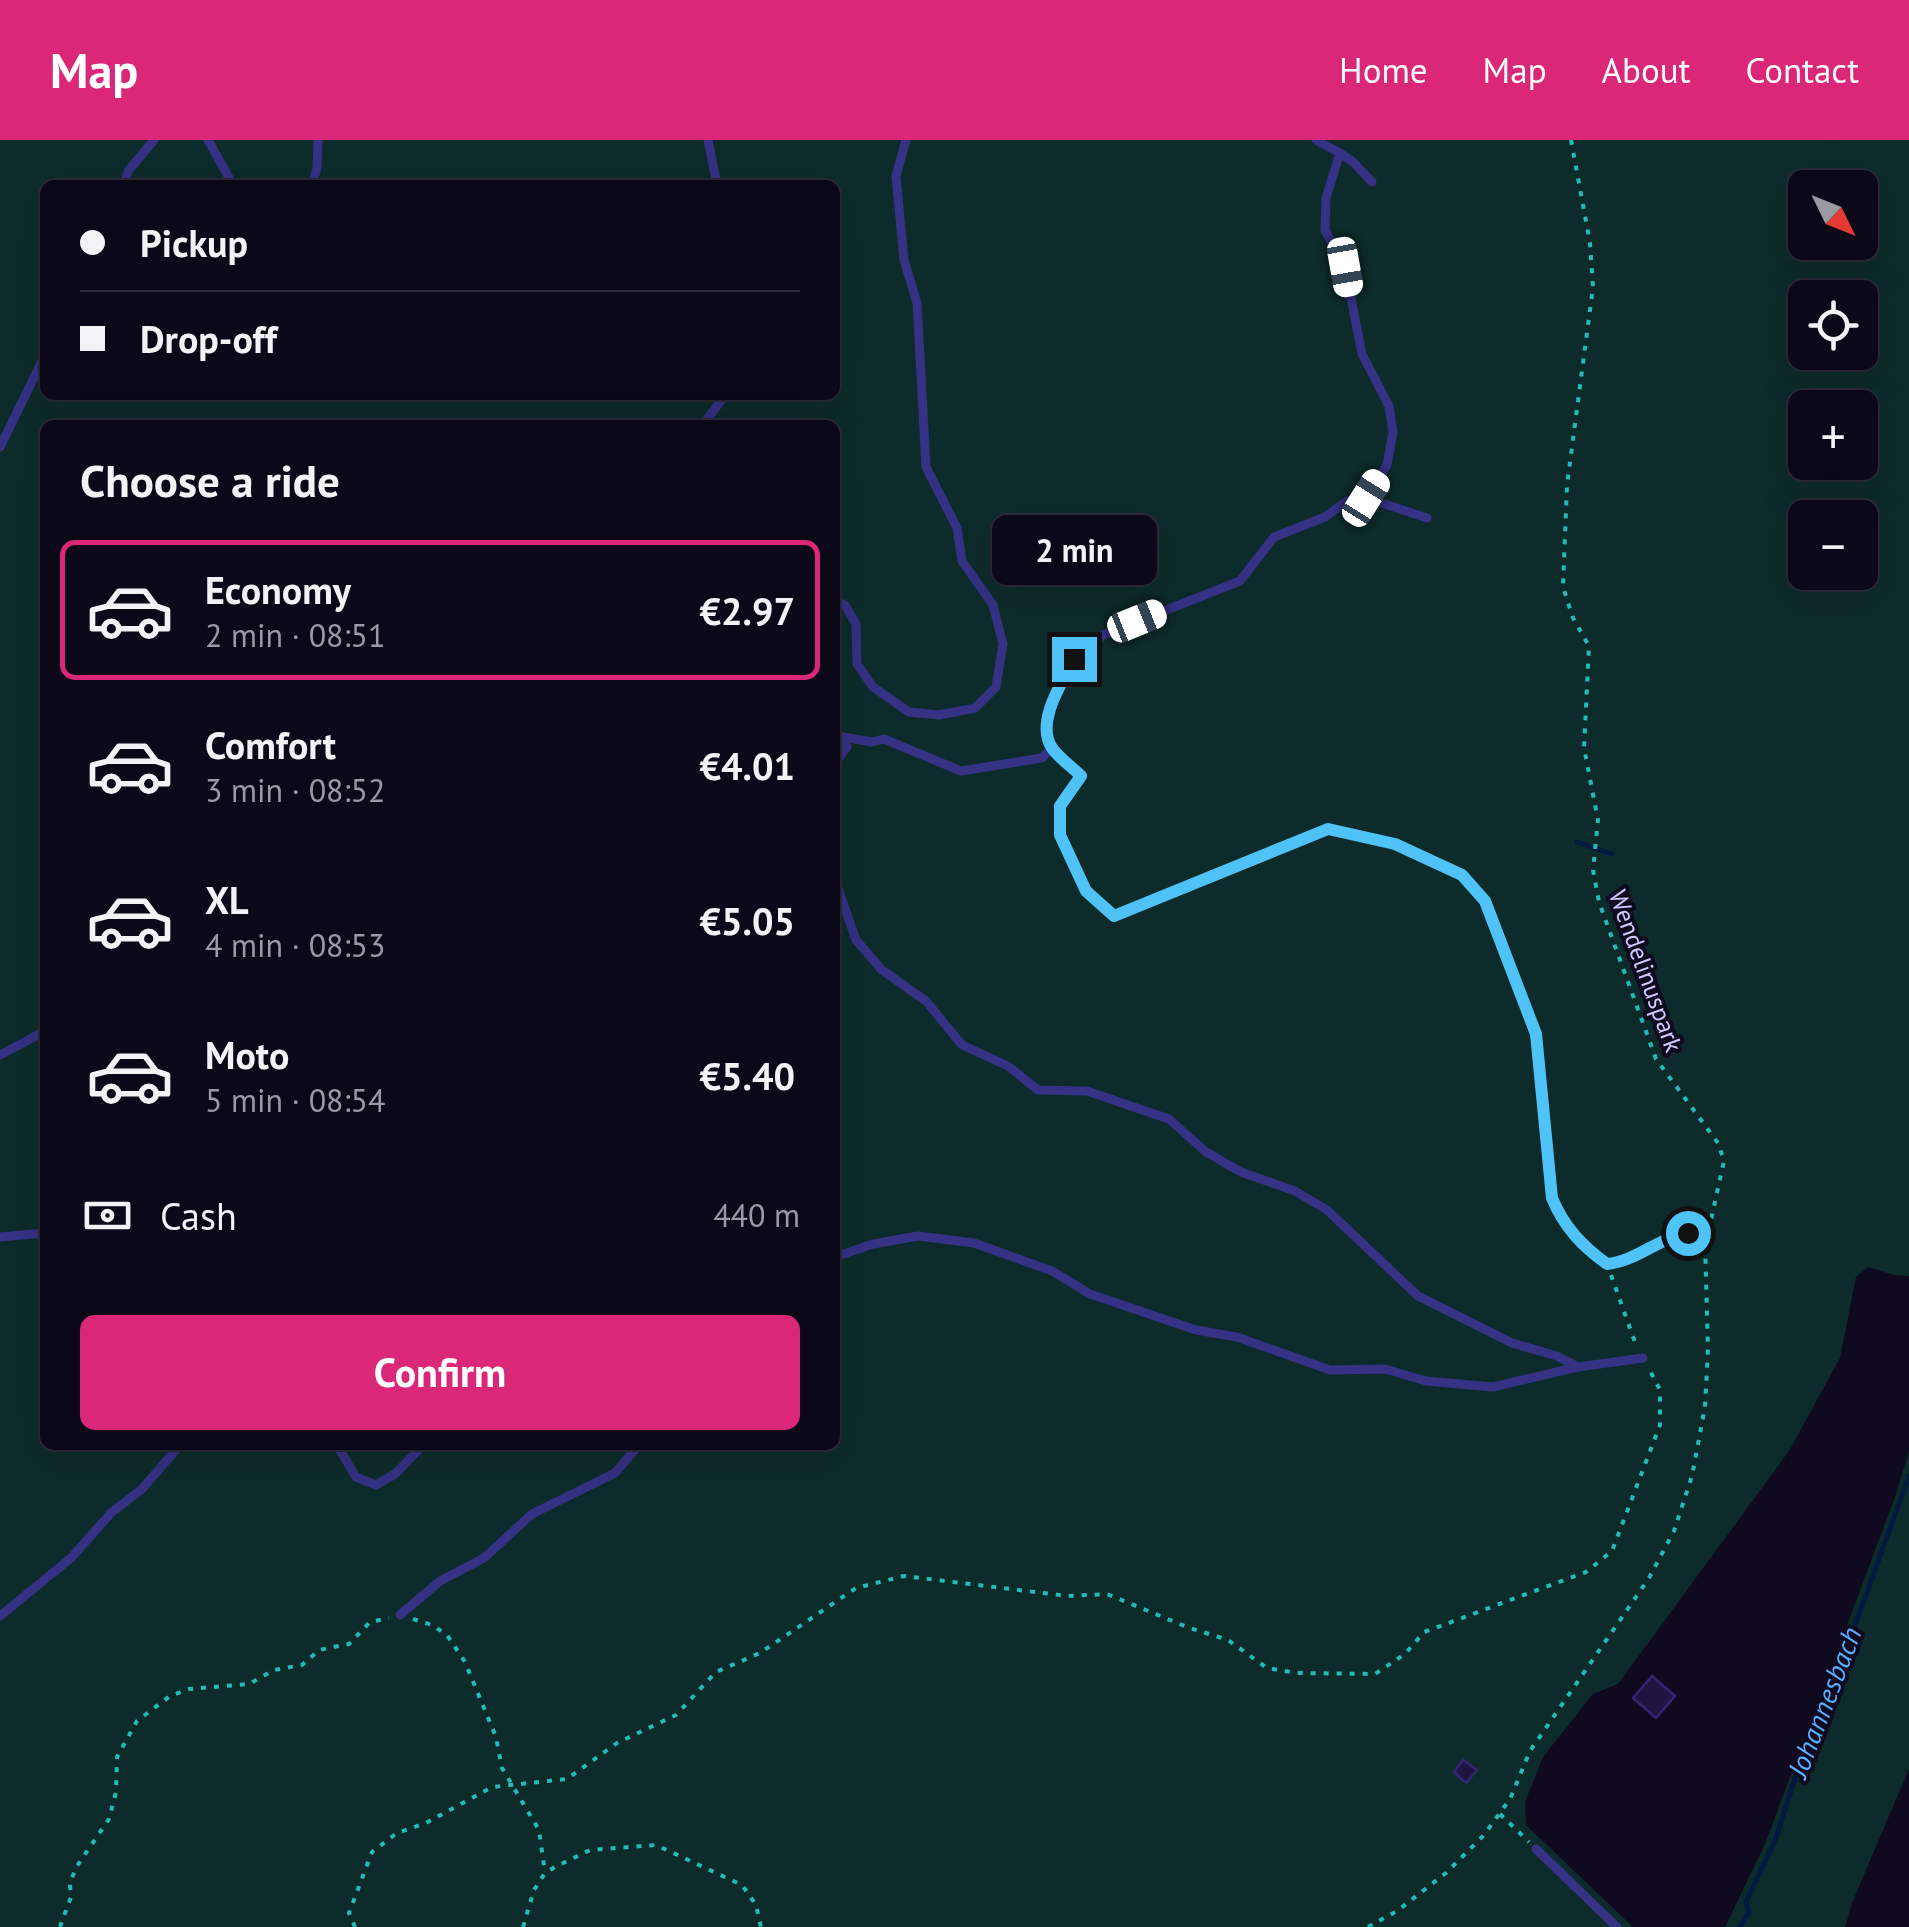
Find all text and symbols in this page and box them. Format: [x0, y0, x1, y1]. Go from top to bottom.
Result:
text: Map [50, 39, 138, 101]
text: Home [1339, 47, 1428, 93]
text: Map [1483, 47, 1547, 93]
text: About [1602, 47, 1690, 93]
text: Contact [1745, 47, 1859, 93]
north arrow [1788, 170, 1878, 260]
map controls [1788, 170, 1878, 590]
text: Pickup [140, 218, 248, 267]
car [1325, 235, 1365, 299]
button: locate [1788, 280, 1878, 370]
text: Drop-off [140, 314, 277, 363]
button: + [1788, 390, 1878, 480]
text: Choose a ride [80, 451, 340, 509]
car [1337, 465, 1395, 531]
button: − [1788, 500, 1878, 590]
callout: 2 min [992, 514, 1156, 584]
text: 2 min [1035, 529, 1114, 571]
icon: car [85, 565, 175, 655]
text: Economy [205, 565, 351, 614]
text: €2.97 [699, 586, 795, 635]
car [1104, 596, 1170, 646]
text: 2 min · 08:51 [205, 614, 385, 656]
route end [1052, 637, 1097, 682]
icon: car [85, 720, 175, 810]
text: Comfort [205, 720, 336, 769]
text: €4.01 [699, 741, 795, 790]
text: 3 min · 08:52 [205, 769, 385, 811]
icon: car [85, 875, 175, 965]
text: XL [205, 875, 249, 924]
street label: Wendelinuspark [1602, 886, 1690, 1056]
text: €5.05 [699, 896, 795, 945]
text: 4 min · 08:53 [205, 924, 385, 966]
icon: car [85, 1030, 175, 1120]
text: Moto [205, 1030, 289, 1079]
text: €5.40 [699, 1051, 795, 1100]
text: 5 min · 08:54 [205, 1079, 385, 1121]
icon: cash [80, 1188, 135, 1243]
text: Cash [160, 1191, 237, 1240]
text: 440 m [713, 1194, 800, 1236]
route start [1666, 1211, 1711, 1256]
button: Confirm [80, 1315, 800, 1430]
water label: Johannesbach [1778, 1621, 1870, 1784]

